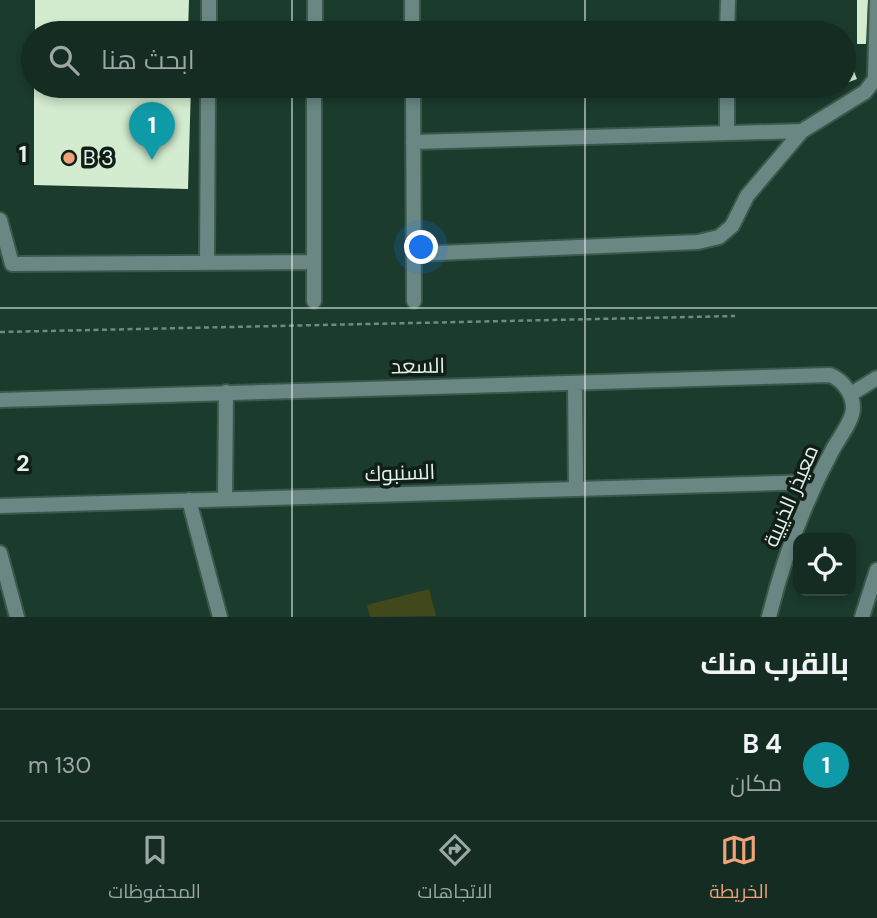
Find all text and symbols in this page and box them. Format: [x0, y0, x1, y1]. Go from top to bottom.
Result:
search box [21, 21, 856, 98]
icon: search [45, 41, 83, 79]
text: ابحث هنا [101, 43, 195, 77]
pin: 1 [129, 102, 175, 160]
text: 1 [19, 139, 27, 169]
place label: B 3 [83, 144, 114, 172]
marker: B 3 [61, 150, 77, 166]
your location [404, 230, 438, 264]
street label: السعد [391, 352, 445, 380]
street label: معيذر الذيبية [757, 441, 825, 551]
text: 2 [16, 448, 30, 478]
street label: السنبوك [364, 458, 436, 488]
map controls [793, 533, 856, 596]
button: locate [793, 533, 856, 596]
text: بالقرب منك [700, 644, 849, 683]
text: B 4 [742, 727, 782, 761]
text: 130 m [28, 750, 91, 780]
text: 1 [822, 750, 830, 780]
text: مكان [730, 768, 782, 798]
tab: المحفوظات [108, 831, 201, 909]
tab: الاتجاهات [417, 831, 493, 909]
tab: الخريطة [709, 831, 769, 909]

